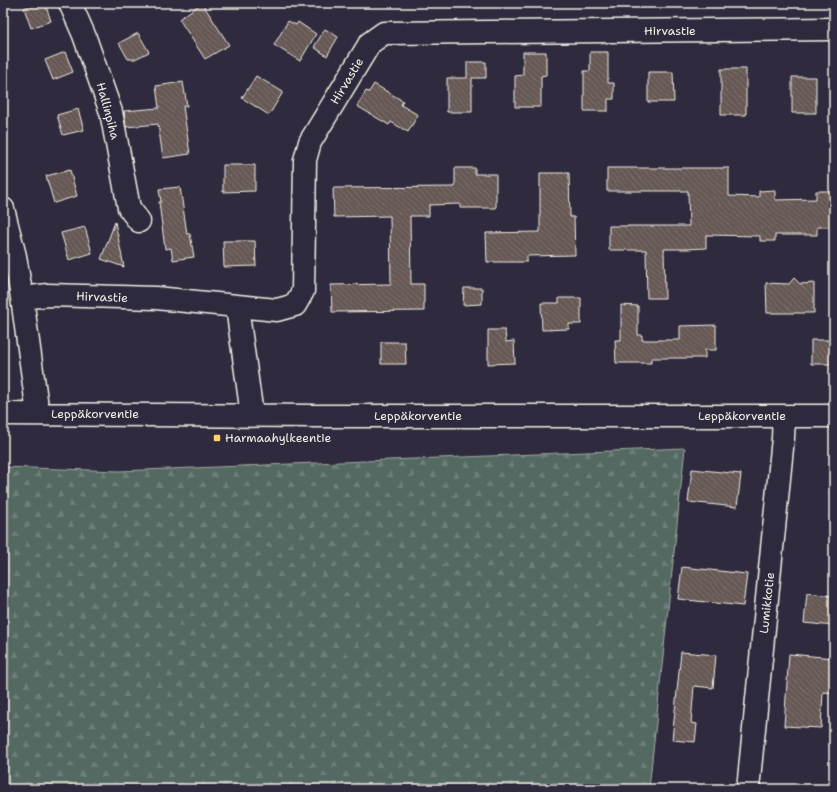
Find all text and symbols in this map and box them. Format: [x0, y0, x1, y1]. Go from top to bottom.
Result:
street label: Hirvastie [644, 23, 696, 39]
street label: Hirvastie [327, 55, 367, 107]
street label: Hallinpiha [93, 81, 123, 142]
street label: Hirvastie [76, 288, 128, 306]
street label: Leppäkorventie [51, 406, 139, 422]
street label: Leppäkorventie [374, 408, 462, 424]
street label: Leppäkorventie [698, 408, 786, 424]
place label: Harmaahylkeentie [225, 430, 331, 446]
marker: Harmaahylkeentie [212, 433, 222, 443]
street label: Lumikkotie [756, 571, 778, 634]

